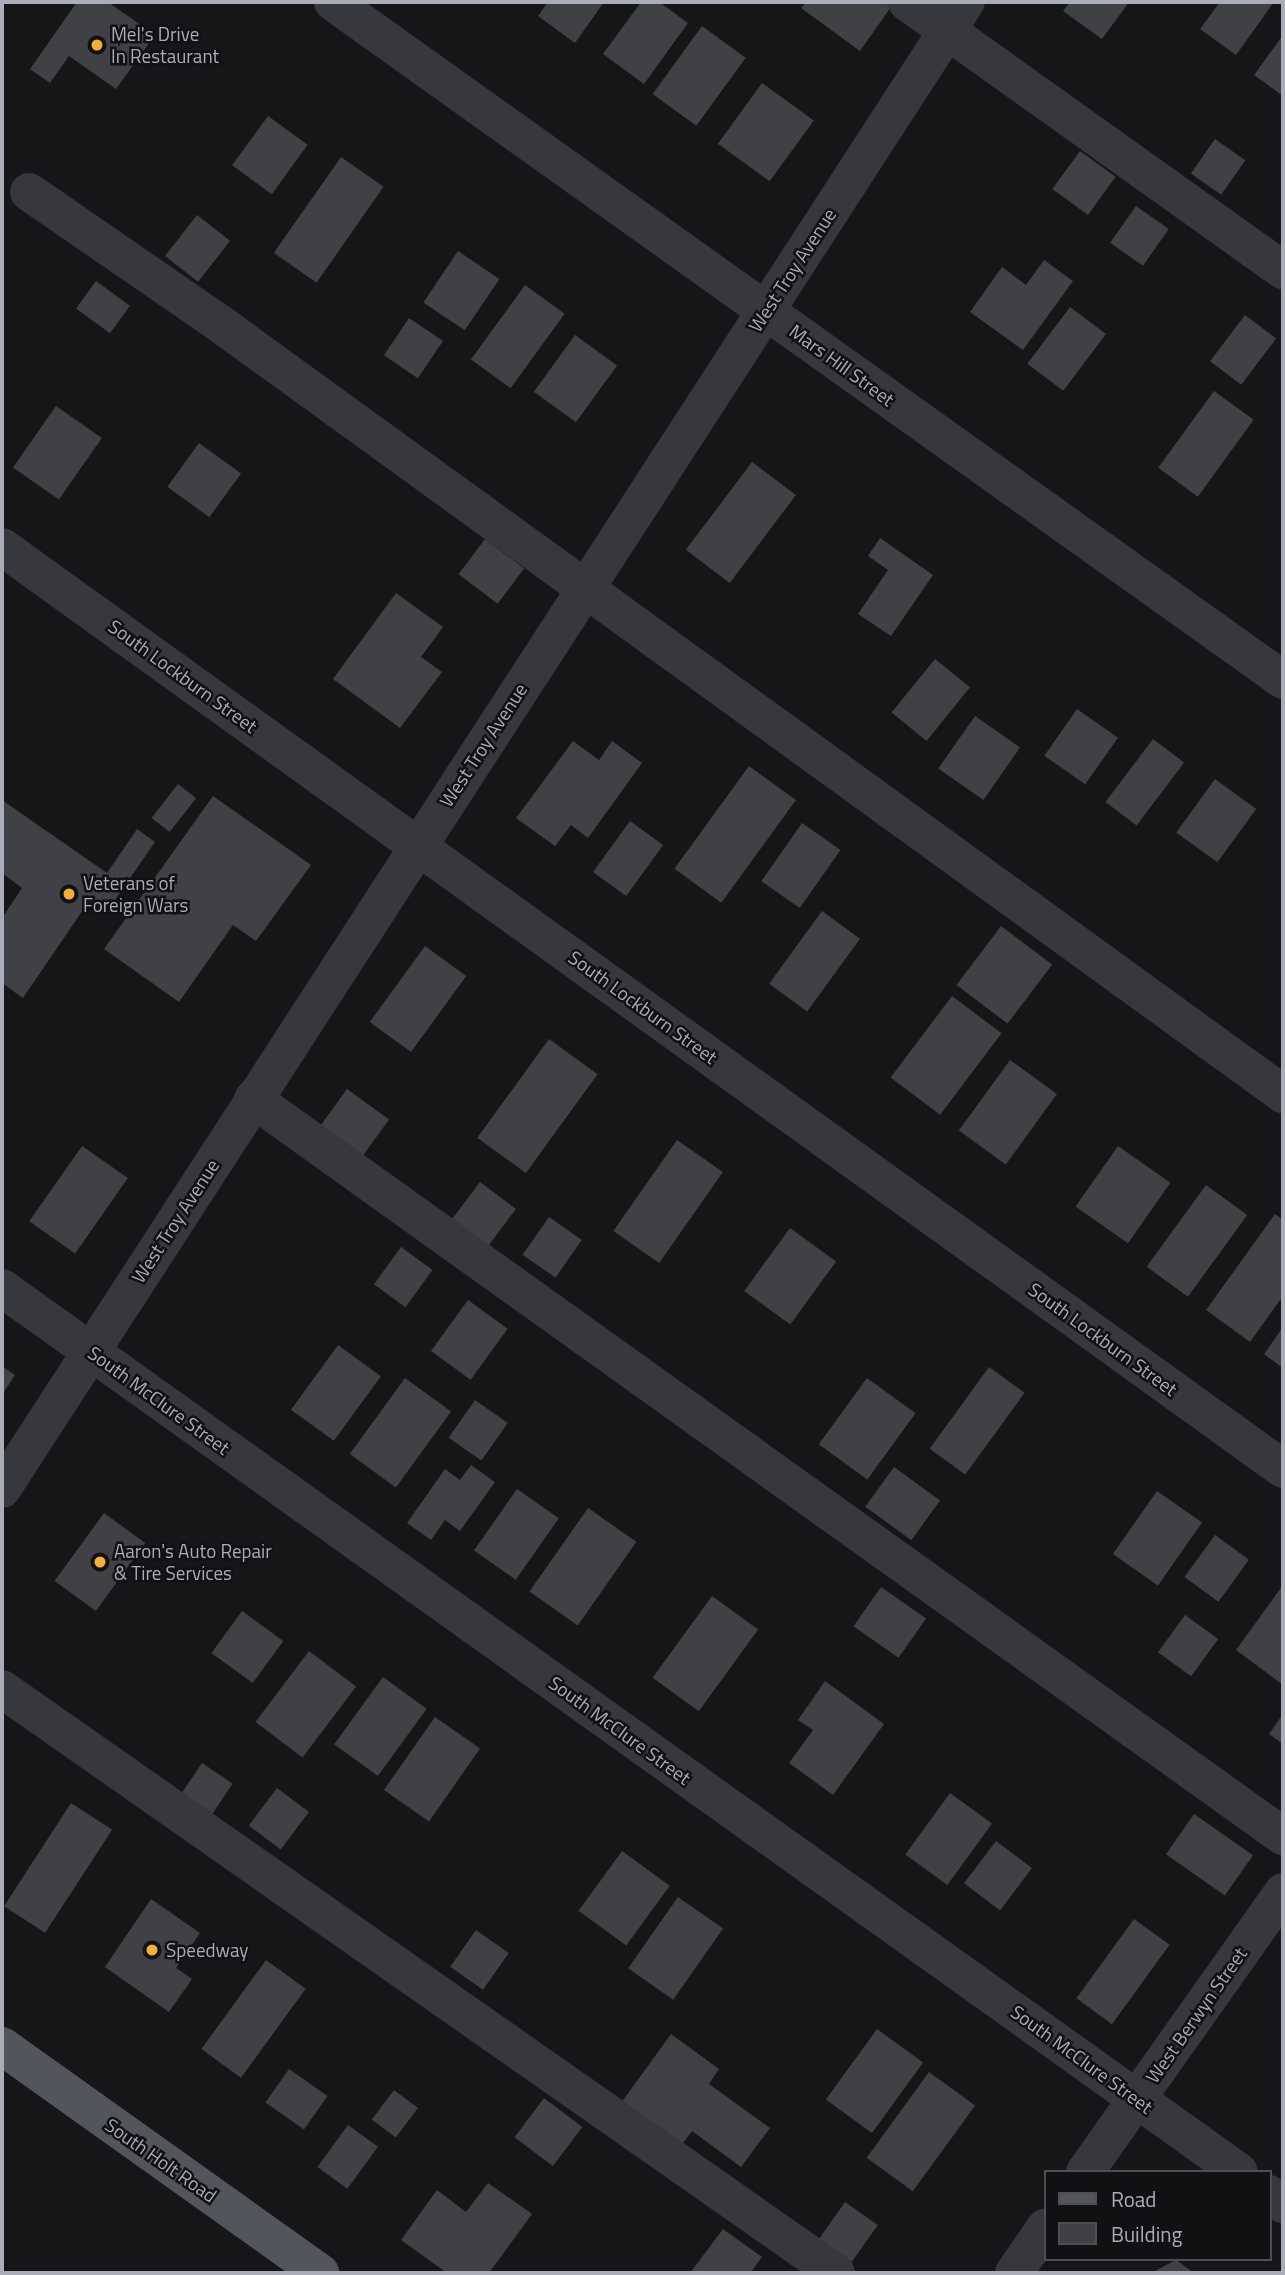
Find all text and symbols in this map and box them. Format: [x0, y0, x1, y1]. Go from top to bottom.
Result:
place label: Mel's Drive In Restaurant [111, 23, 219, 67]
marker: Mel's Drive In Restaurant [89, 37, 105, 53]
street label: West Troy Avenue [743, 204, 841, 336]
street label: Mars Hill Street [785, 319, 899, 411]
street label: South Lockburn Street [104, 614, 262, 738]
street label: West Troy Avenue [434, 679, 532, 811]
place label: Veterans of Foreign Wars [83, 872, 188, 916]
marker: Veterans of Foreign Wars [61, 886, 77, 902]
street label: South Lockburn Street [564, 945, 722, 1069]
street label: West Troy Avenue [126, 1155, 224, 1287]
street label: South Lockburn Street [1024, 1277, 1182, 1401]
street label: South McClure Street [84, 1341, 234, 1459]
place label: Aaron's Auto Repair & Tire Services [114, 1540, 272, 1584]
marker: Aaron's Auto Repair & Tire Services [92, 1554, 108, 1570]
street label: South McClure Street [545, 1671, 695, 1789]
place label: Speedway [166, 1939, 249, 1961]
marker: Speedway [144, 1942, 160, 1958]
street label: West Berwyn Street [1141, 1943, 1251, 2087]
street label: South McClure Street [1007, 2000, 1157, 2118]
street label: South Holt Road [101, 2113, 221, 2207]
legend [1044, 2170, 1271, 2261]
text: Road [1111, 2183, 1156, 2215]
text: Building [1111, 2218, 1182, 2250]

